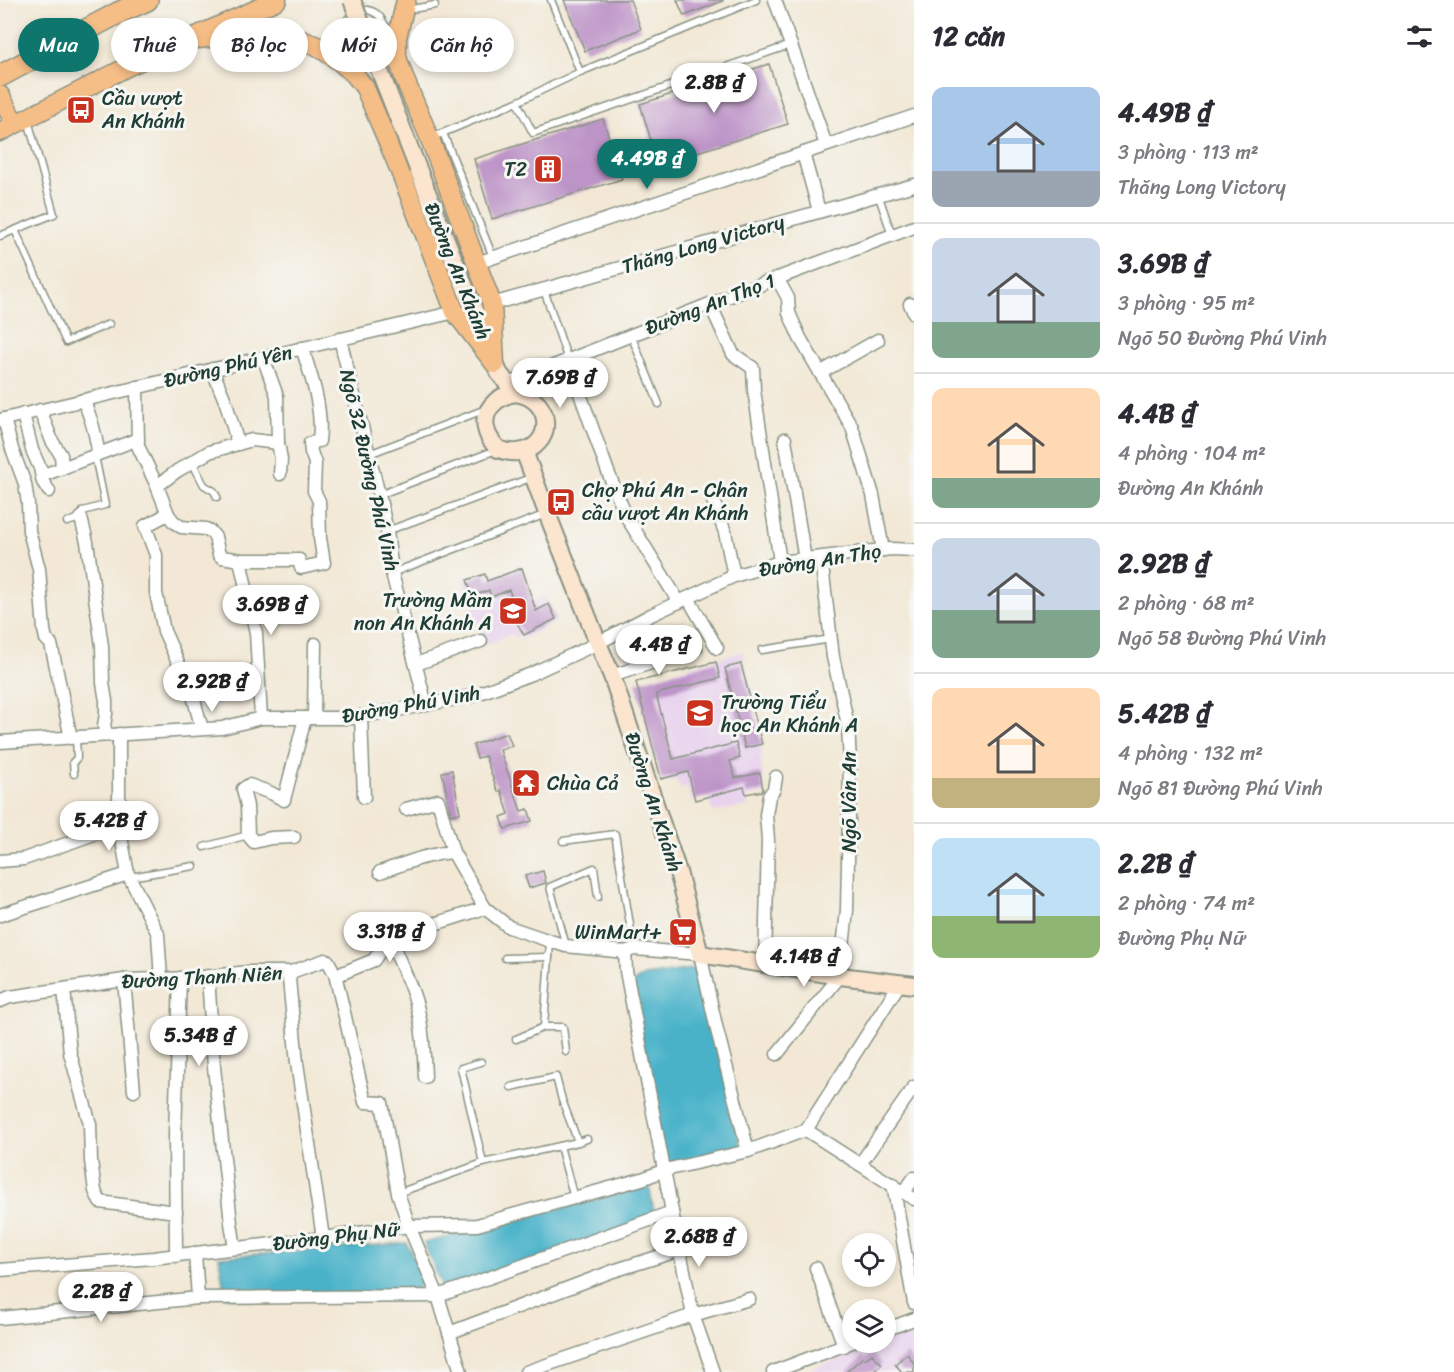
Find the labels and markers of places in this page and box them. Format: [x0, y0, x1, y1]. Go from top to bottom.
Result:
pin: 2.8B ₫ [665, 63, 763, 114]
place label: Cầu vượt An Khánh [101, 81, 185, 139]
bus stop icon: Cầu vượt An Khánh [65, 94, 97, 126]
pin: 4.49B ₫ [592, 139, 702, 190]
place label: T2 [504, 152, 527, 187]
building icon: T2 [532, 153, 564, 185]
pin: 7.69B ₫ [505, 358, 615, 409]
place label: Chợ Phú An - Chân cầu vượt An Khánh [582, 473, 748, 531]
bus stop icon: Chợ Phú An - Chân cầu vượt An Khánh [545, 486, 577, 518]
place label: Trường Mầm non An Khánh A [354, 583, 492, 641]
pin: 3.69B ₫ [216, 585, 326, 636]
school or university icon: Trường Mầm non An Khánh A [497, 595, 529, 627]
pin: 4.4B ₫ [610, 625, 708, 676]
pin: 2.92B ₫ [157, 662, 267, 713]
place label: Trường Tiểu học An Khánh A [720, 685, 858, 743]
school or university icon: Trường Tiểu học An Khánh A [684, 697, 716, 729]
place label: Chùa Cả [547, 766, 618, 801]
temple icon: Chùa Cả [510, 767, 542, 799]
pin: 5.42B ₫ [54, 801, 164, 852]
pin: 3.31B ₫ [335, 912, 445, 963]
place label: WinMart+ [575, 915, 662, 950]
supermarket icon: WinMart+ [667, 916, 699, 948]
pin: 4.14B ₫ [749, 937, 859, 988]
pin: 5.34B ₫ [144, 1016, 254, 1067]
pin: 2.68B ₫ [644, 1217, 754, 1268]
pin: 2.2B ₫ [52, 1272, 150, 1323]

